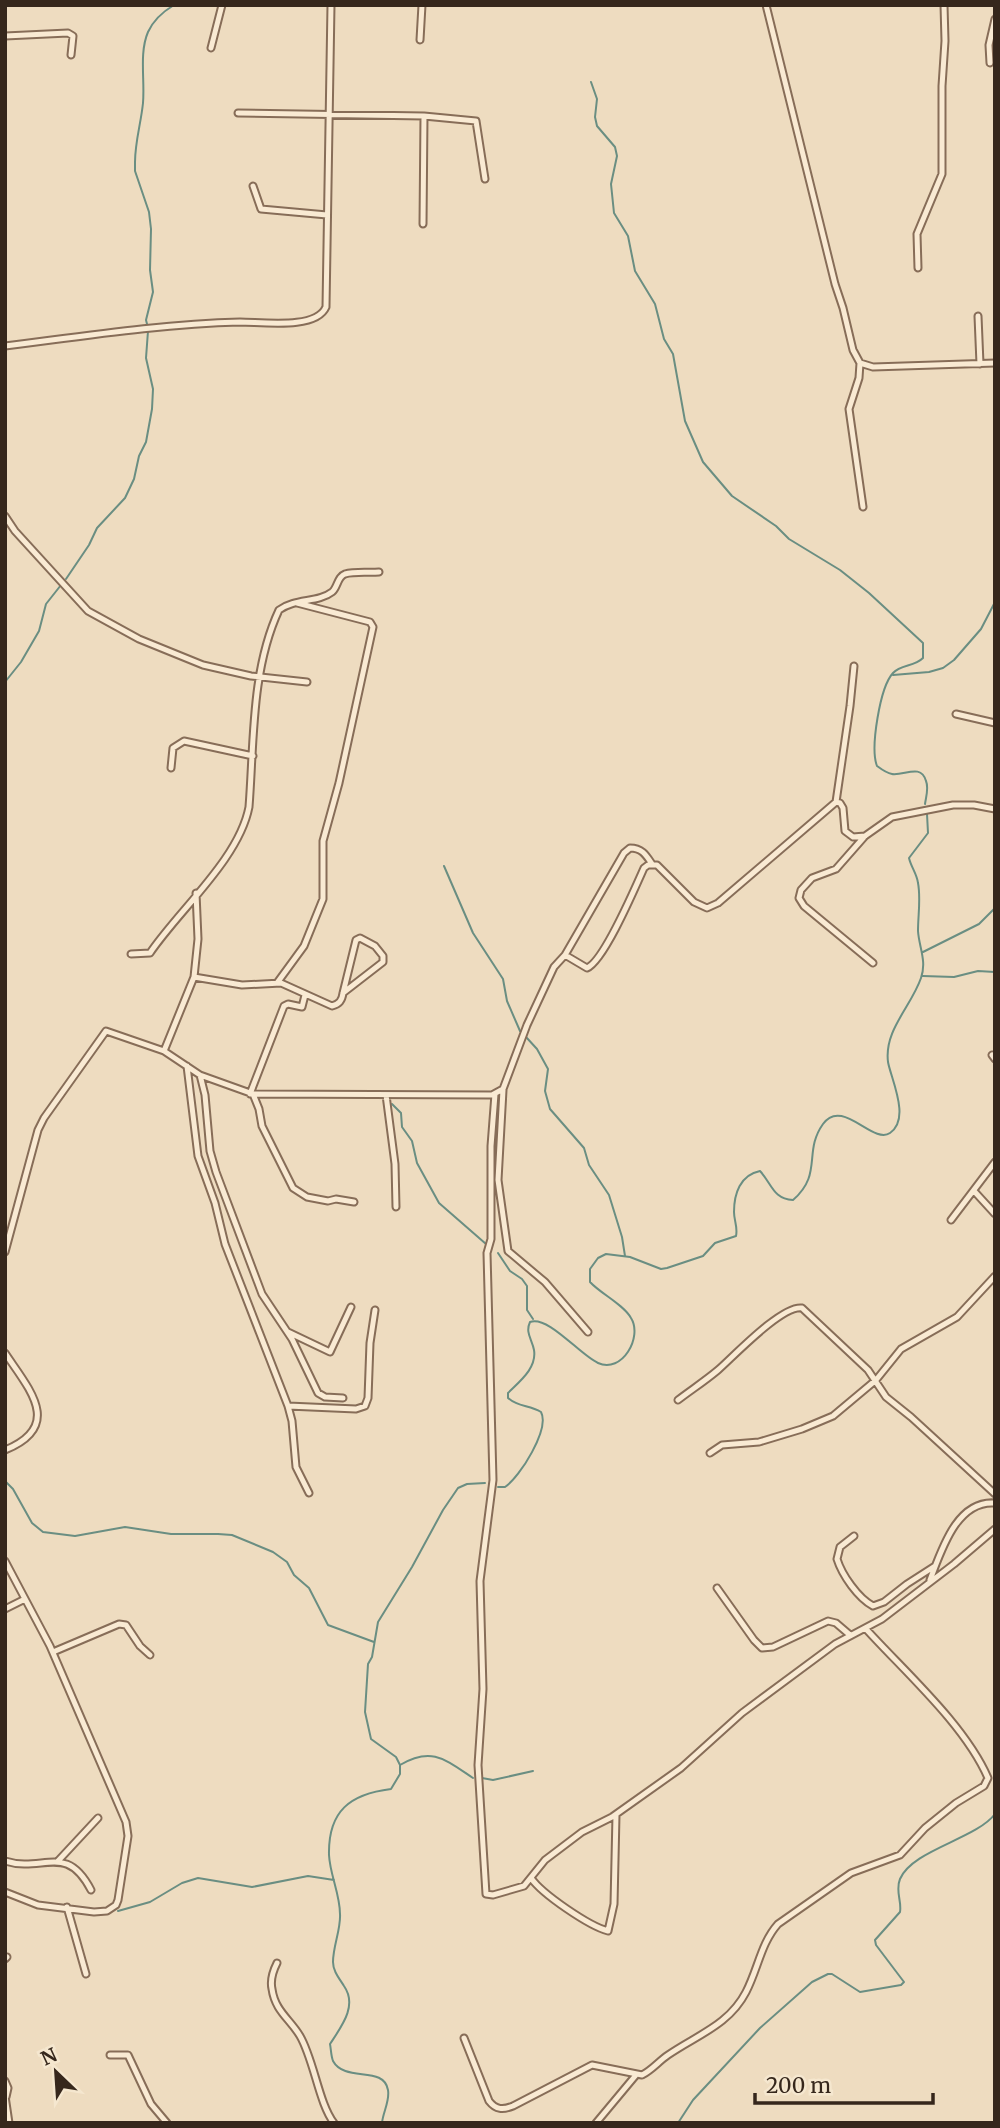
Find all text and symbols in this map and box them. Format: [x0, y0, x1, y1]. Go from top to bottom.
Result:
north arrow [21, 2037, 91, 2107]
text: N [37, 2043, 61, 2071]
scale bar [755, 2062, 934, 2106]
text: 200 m [766, 2072, 831, 2099]

